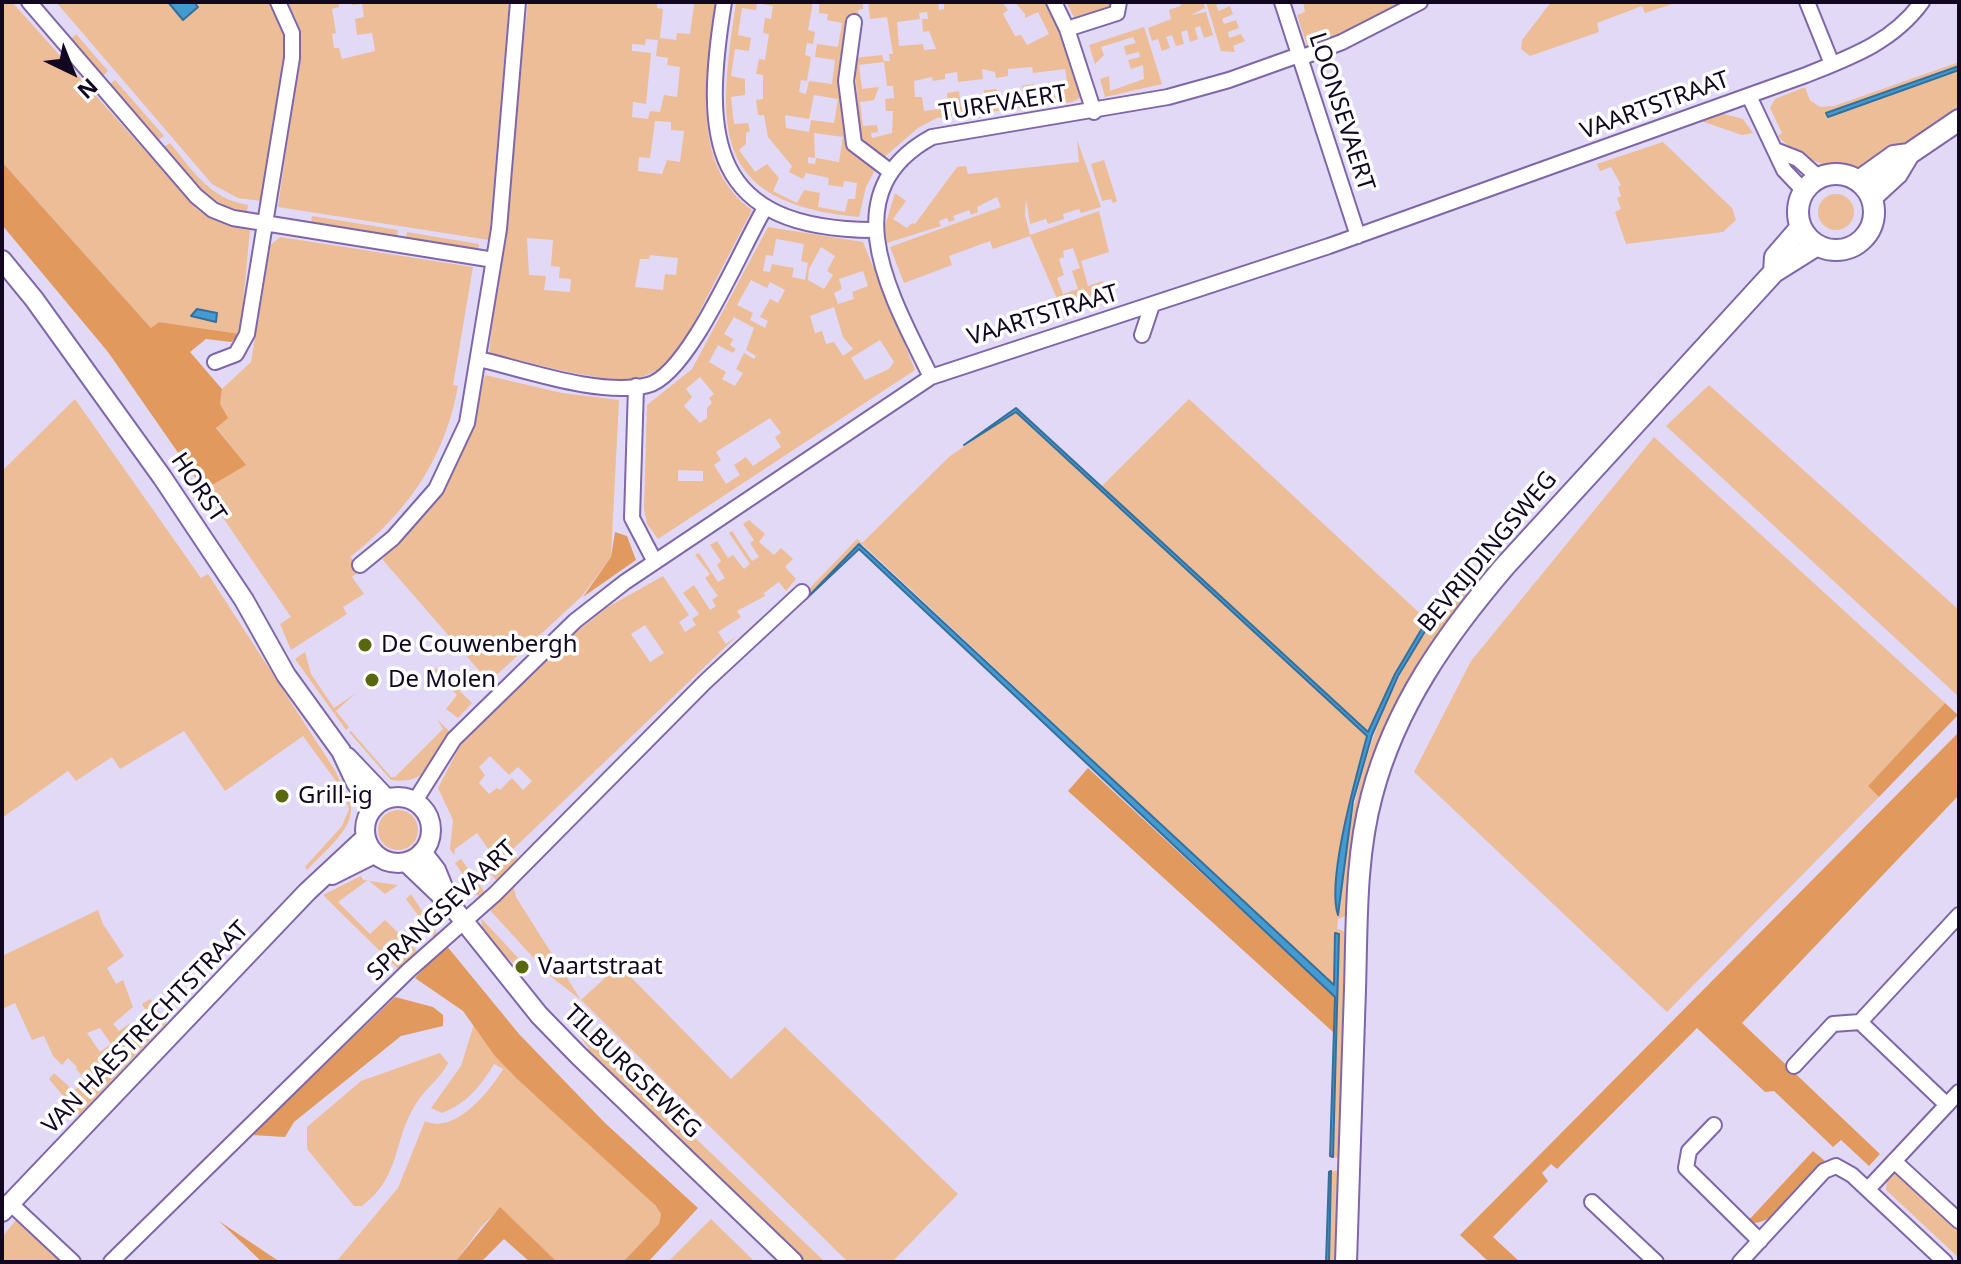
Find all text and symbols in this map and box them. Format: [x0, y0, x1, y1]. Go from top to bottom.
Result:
street label: LOONSEVAERT [1302, 29, 1380, 195]
north arrow [32, 32, 112, 112]
street label: VAARTSTRAAT [1577, 66, 1733, 146]
text: N [72, 72, 105, 107]
street label: TURFVAERT [937, 80, 1069, 128]
street label: VAARTSTRAAT [964, 279, 1122, 353]
street label: HORST [164, 448, 232, 528]
street label: BEVRIJDINGSWEG [1412, 466, 1564, 638]
place label: De Couwenbergh [381, 631, 578, 659]
marker: De Couwenbergh [356, 636, 374, 654]
place label: De Molen [388, 666, 496, 694]
marker: De Molen [363, 671, 381, 689]
place label: Grill-ig [298, 782, 373, 810]
marker: Grill-ig [273, 787, 291, 805]
street label: SPRANGSEVAART [362, 835, 522, 987]
street label: VAN HAESTRECHTSTRAAT [37, 916, 255, 1140]
place label: Vaartstraat [538, 953, 663, 981]
marker: Vaartstraat [513, 958, 531, 976]
street label: TILBURGSEWEG [558, 999, 706, 1145]

